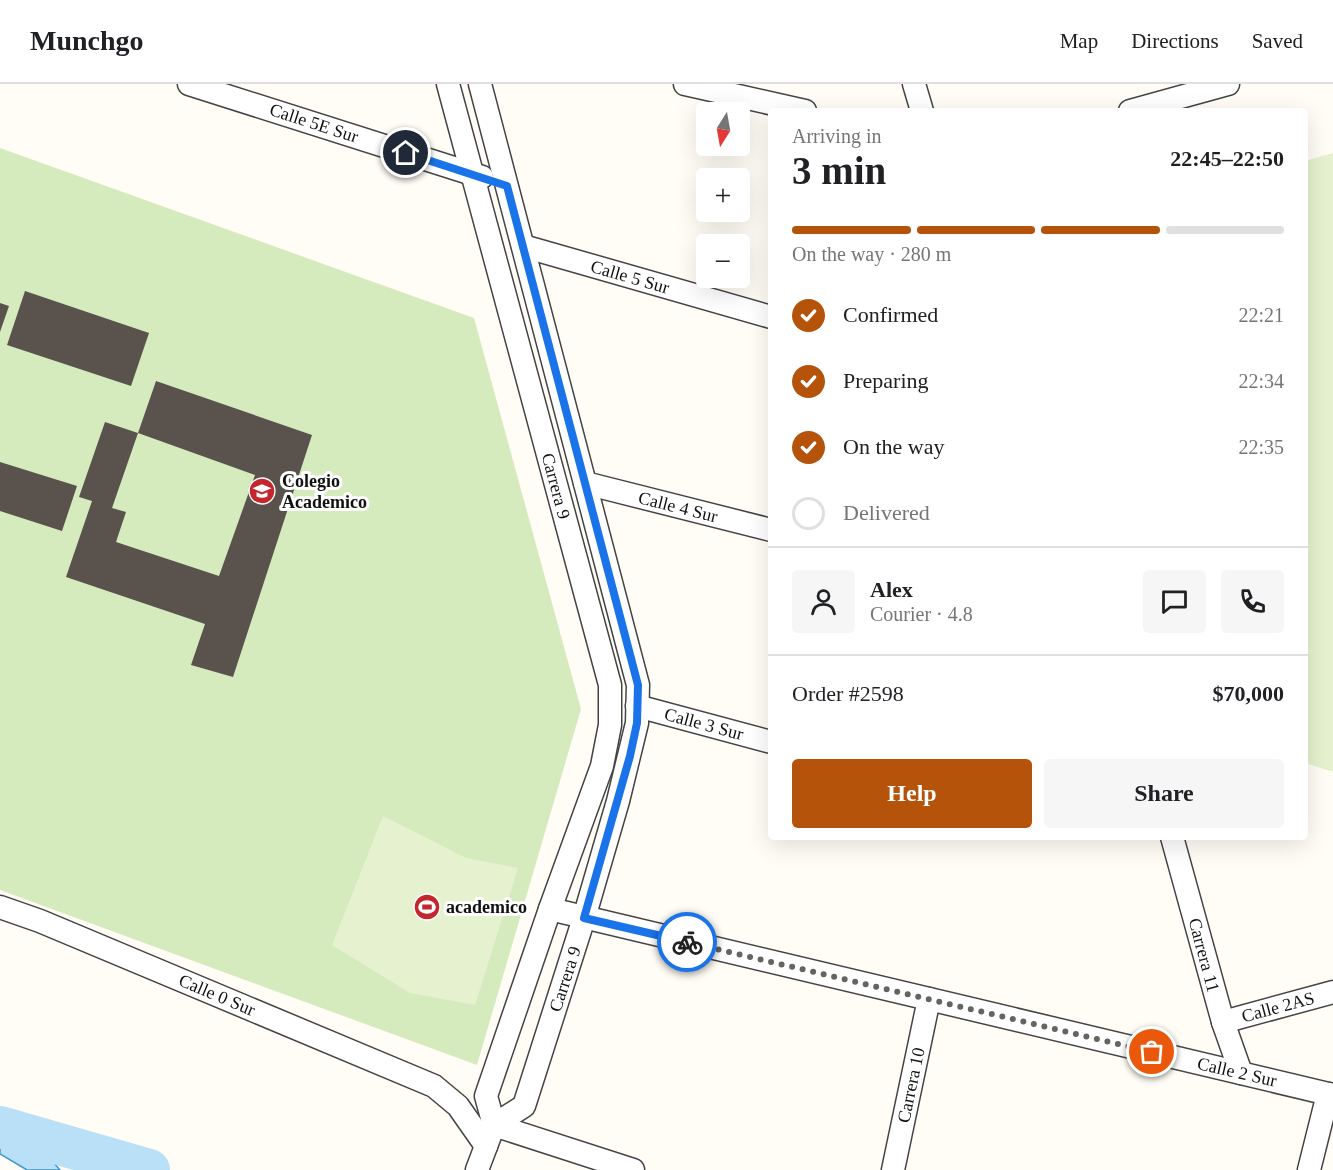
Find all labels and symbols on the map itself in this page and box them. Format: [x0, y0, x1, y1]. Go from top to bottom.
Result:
street label: Calle 5E Sur [267, 99, 361, 147]
north arrow [696, 102, 750, 156]
pin [380, 127, 431, 178]
street label: Calle 5 Sur [588, 256, 672, 298]
street label: Carrera 9 [538, 451, 574, 521]
place label: Colegio Academico [282, 471, 367, 512]
school or university icon: Colegio Academico [247, 476, 277, 506]
street label: Calle 4 Sur [636, 487, 720, 527]
street label: Calle 3 Sur [662, 704, 746, 744]
sports icon: academico [412, 892, 442, 922]
place label: academico [446, 897, 527, 917]
courier [657, 912, 717, 972]
street label: Carrera 11 [1185, 916, 1223, 994]
street label: Carrera 9 [545, 944, 585, 1014]
street label: Calle 0 Sur [176, 970, 258, 1020]
street label: Calle 2AS [1239, 988, 1317, 1026]
pin [1126, 1026, 1177, 1077]
street label: Carrera 10 [893, 1046, 929, 1124]
street label: Calle 2 Sur [1195, 1053, 1279, 1091]

